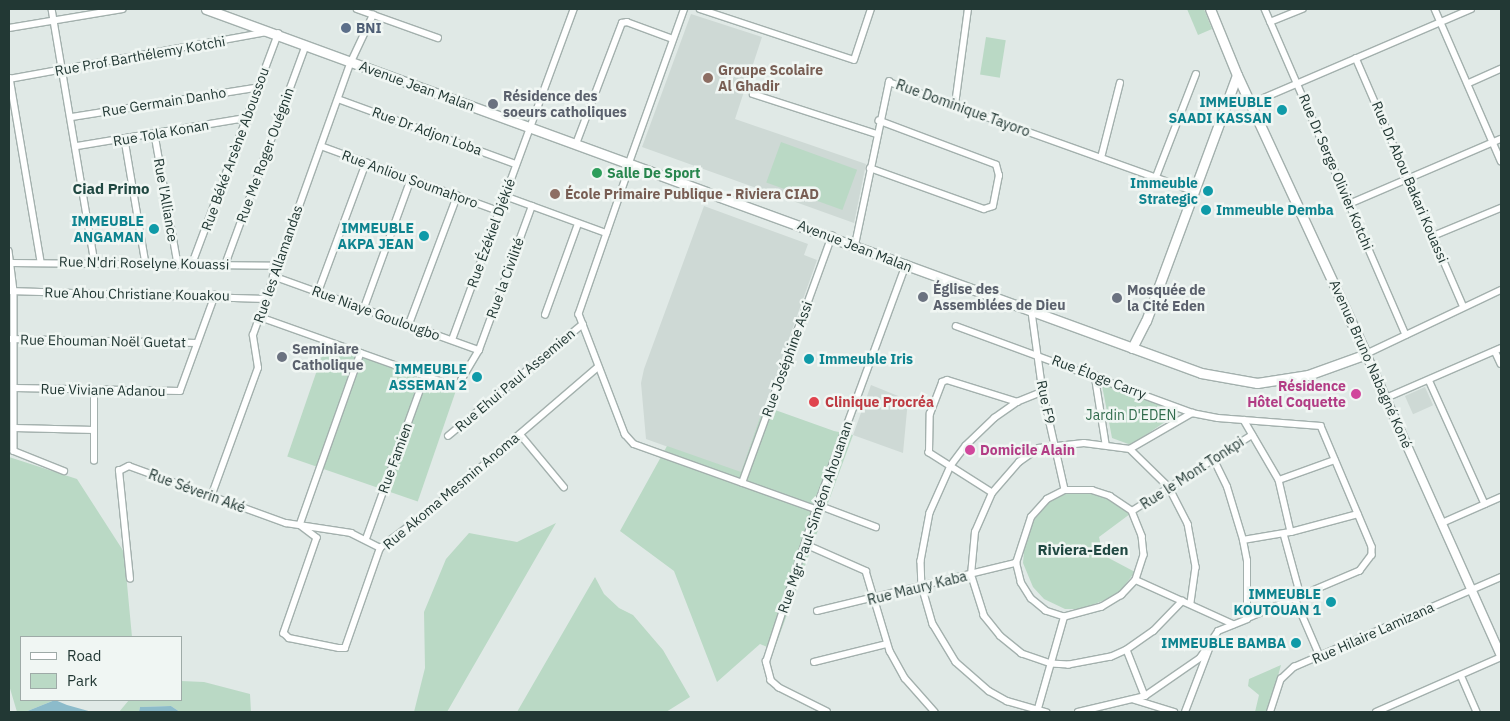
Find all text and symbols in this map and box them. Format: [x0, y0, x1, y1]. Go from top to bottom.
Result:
place label: BNI [356, 20, 382, 36]
marker: BNI [340, 22, 352, 34]
street label: Rue Prof Barthélemy Kotchi [53, 33, 227, 79]
street label: Avenue Jean Malan [357, 57, 477, 115]
place label: Groupe Scolaire Al Ghadir [718, 62, 823, 94]
street label: Rue Béké Arsène Aboussou [198, 65, 272, 233]
marker: Groupe Scolaire Al Ghadir [702, 72, 714, 84]
street label: Rue Dominique Tayoro [894, 76, 1032, 140]
street label: Rue Germain Danho [101, 84, 227, 120]
street label: Rue Me Roger Ouégnin [233, 85, 297, 225]
place label: Résidence des soeurs catholiques [503, 88, 627, 120]
street label: Rue Dr Serge Olivier Kotchi [1295, 91, 1377, 253]
place label: IMMEUBLE SAADI KASSAN [1168, 94, 1272, 126]
marker: Résidence des soeurs catholiques [487, 98, 499, 110]
street label: Rue Dr Abou Bakari Kouassi [1368, 99, 1452, 265]
street label: Rue Dr Adjon Loba [370, 103, 484, 159]
marker: IMMEUBLE SAADI KASSAN [1276, 104, 1288, 116]
street label: Rue Tola Konan [112, 116, 210, 150]
street label: Rue Anliou Soumahoro [340, 147, 480, 211]
street label: Rue l'Alliance [150, 157, 182, 243]
place label: Salle De Sport [607, 165, 700, 181]
marker: Salle De Sport [591, 167, 603, 179]
place label: Immeuble Strategic [1130, 175, 1198, 208]
street label: Rue Ézékiel Djékié [463, 176, 519, 290]
district label: Ciad Primo [72, 180, 150, 198]
marker: Immeuble Strategic [1202, 185, 1214, 197]
place label: École Primaire Publique - Riviera CIAD [565, 186, 819, 202]
marker: École Primaire Publique - Riviera CIAD [549, 188, 561, 200]
place label: Immeuble Demba [1216, 202, 1334, 218]
street label: Rue les Allamandas [250, 203, 306, 325]
marker: Immeuble Demba [1200, 204, 1212, 216]
place label: IMMEUBLE ANGAMAN [72, 213, 144, 246]
street label: Avenue Jean Malan [795, 216, 915, 276]
place label: IMMEUBLE AKPA JEAN [338, 220, 414, 252]
marker: IMMEUBLE ANGAMAN [148, 223, 160, 235]
marker: IMMEUBLE AKPA JEAN [418, 230, 430, 242]
street label: Rue la Civilité [483, 235, 527, 321]
street label: Rue N'dri Roselyne Kouassi [59, 253, 229, 273]
street label: Avenue Bruno Nabagné Koné [1326, 277, 1416, 451]
place label: Église des Assemblées de Dieu [933, 281, 1065, 314]
street label: Rue Niaye Goulougbo [310, 282, 442, 344]
place label: Mosquée de la Cité Eden [1127, 282, 1206, 314]
street label: Rue Ahou Christiane Kouakou [44, 284, 230, 304]
marker: Église des Assemblées de Dieu [917, 291, 929, 303]
marker: Mosquée de la Cité Eden [1111, 292, 1123, 304]
street label: Rue Joséphine Assi [758, 299, 816, 419]
street label: Rue Ehui Paul Assemien [452, 325, 578, 435]
street label: Rue Ehouman Noël Guetat [20, 331, 186, 351]
place label: Seminiare Catholique [292, 341, 364, 374]
marker: Seminiare Catholique [276, 351, 288, 363]
place label: Immeuble Iris [819, 351, 913, 367]
street label: Rue Éloge Carry [1050, 351, 1148, 403]
marker: Immeuble Iris [803, 353, 815, 365]
place label: IMMEUBLE ASSEMAN 2 [389, 361, 467, 394]
marker: IMMEUBLE ASSEMAN 2 [471, 371, 483, 383]
place label: Résidence Hôtel Coquette [1247, 378, 1346, 411]
street label: Rue F9 [1033, 379, 1059, 425]
street label: Rue Viviane Adanou [40, 381, 166, 399]
marker: Résidence Hôtel Coquette [1350, 388, 1362, 400]
place label: Clinique Procréa [825, 394, 934, 410]
marker: Clinique Procréa [807, 395, 821, 409]
park label: Jardin D'EDEN [1086, 407, 1176, 423]
street label: Rue Mgr Paul-Siméon Ahouanan [774, 419, 856, 615]
street label: Rue Famien [374, 420, 416, 496]
street label: Rue Akoma Mesmin Anoma [380, 429, 522, 553]
street label: Rue le Mont Tonkpi [1137, 433, 1247, 513]
place label: Domicile Alain [980, 442, 1075, 458]
marker: Domicile Alain [964, 444, 976, 456]
street label: Rue Séverin Aké [146, 466, 248, 516]
district label: Riviera-Eden [1038, 541, 1128, 559]
street label: Rue Maury Kaba [865, 568, 969, 608]
place label: IMMEUBLE KOUTOUAN 1 [1233, 586, 1321, 618]
marker: IMMEUBLE KOUTOUAN 1 [1325, 596, 1337, 608]
street label: Rue Hilaire Lamizana [1309, 599, 1437, 667]
place label: IMMEUBLE BAMBA [1161, 635, 1286, 651]
legend [20, 636, 182, 701]
marker: IMMEUBLE BAMBA [1290, 637, 1302, 649]
text: Road [67, 646, 102, 665]
text: Park [67, 671, 97, 690]

